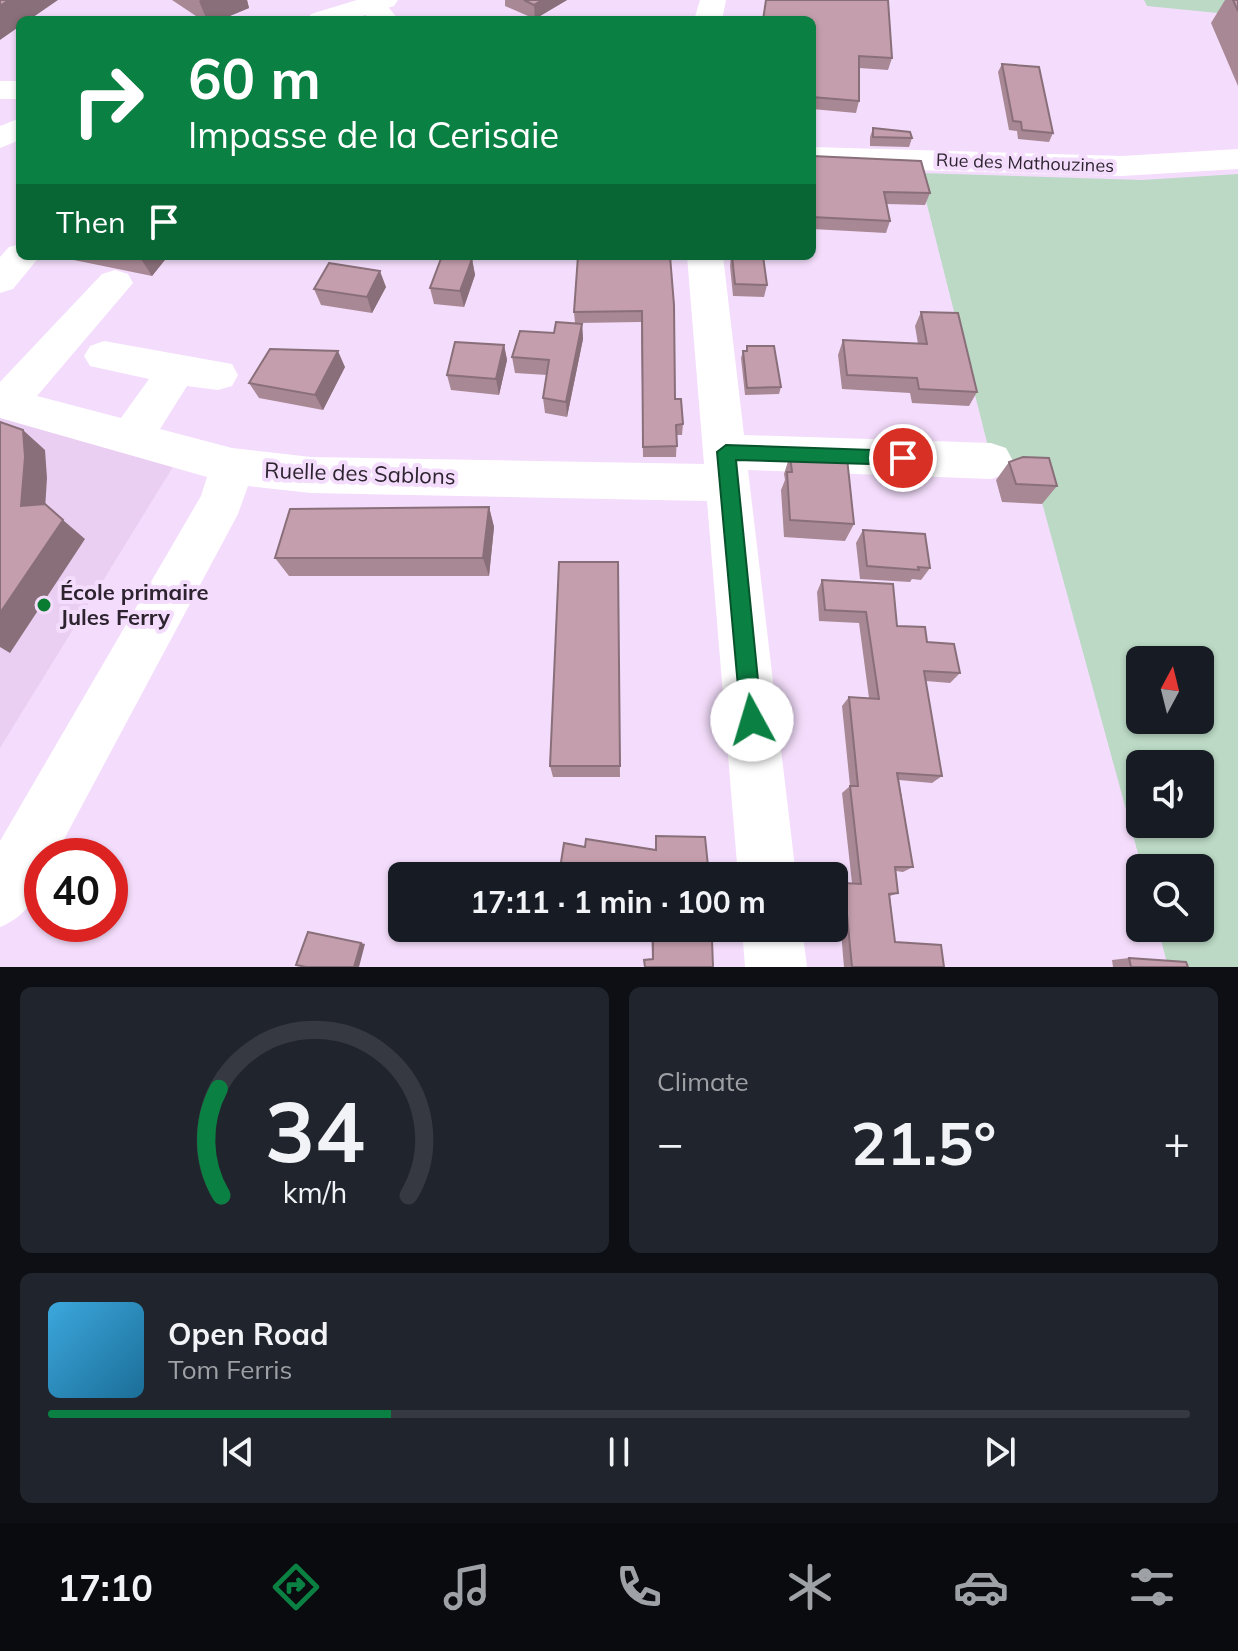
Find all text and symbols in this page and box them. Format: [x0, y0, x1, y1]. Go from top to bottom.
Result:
text: 60 m [188, 43, 321, 113]
icon: right [56, 48, 160, 152]
text: Impasse de la Cerisaie [188, 112, 559, 157]
street label: Rue des Mathouzines [936, 148, 1115, 177]
icon: arrive [142, 200, 186, 244]
text: Then [56, 203, 126, 241]
pin [869, 424, 937, 492]
icon: arrive [881, 436, 925, 480]
street label: Ruelle des Sablons [264, 456, 456, 490]
place label: École primaire Jules Ferry [60, 578, 208, 631]
marker: École primaire Jules Ferry [35, 596, 53, 614]
north arrow [1126, 646, 1214, 734]
map controls [1126, 646, 1214, 942]
position arrow [710, 678, 794, 762]
button: sound [1126, 750, 1214, 838]
speed limit sign: 40 [24, 838, 128, 942]
button: search [1126, 854, 1214, 942]
text: 17:11 · 1 min · 100 m [470, 883, 766, 921]
text: Climate [657, 1065, 749, 1098]
text: 34 [265, 1078, 364, 1183]
text: 21.5° [851, 1105, 996, 1180]
text: − [657, 1115, 683, 1170]
text: + [1164, 1115, 1190, 1170]
text: km/h [282, 1174, 347, 1210]
text: Open Road [168, 1315, 329, 1353]
text: Tom Ferris [168, 1353, 292, 1386]
icon: previous [216, 1430, 260, 1474]
icon: pause [597, 1430, 641, 1474]
icon: next [978, 1430, 1022, 1474]
icon: directions [268, 1559, 324, 1615]
icon: music [439, 1559, 495, 1615]
icon: phone [611, 1559, 667, 1615]
icon: climate [782, 1559, 838, 1615]
icon: car [953, 1559, 1009, 1615]
icon: filters [1124, 1559, 1180, 1615]
text: 17:10 [58, 1565, 153, 1610]

